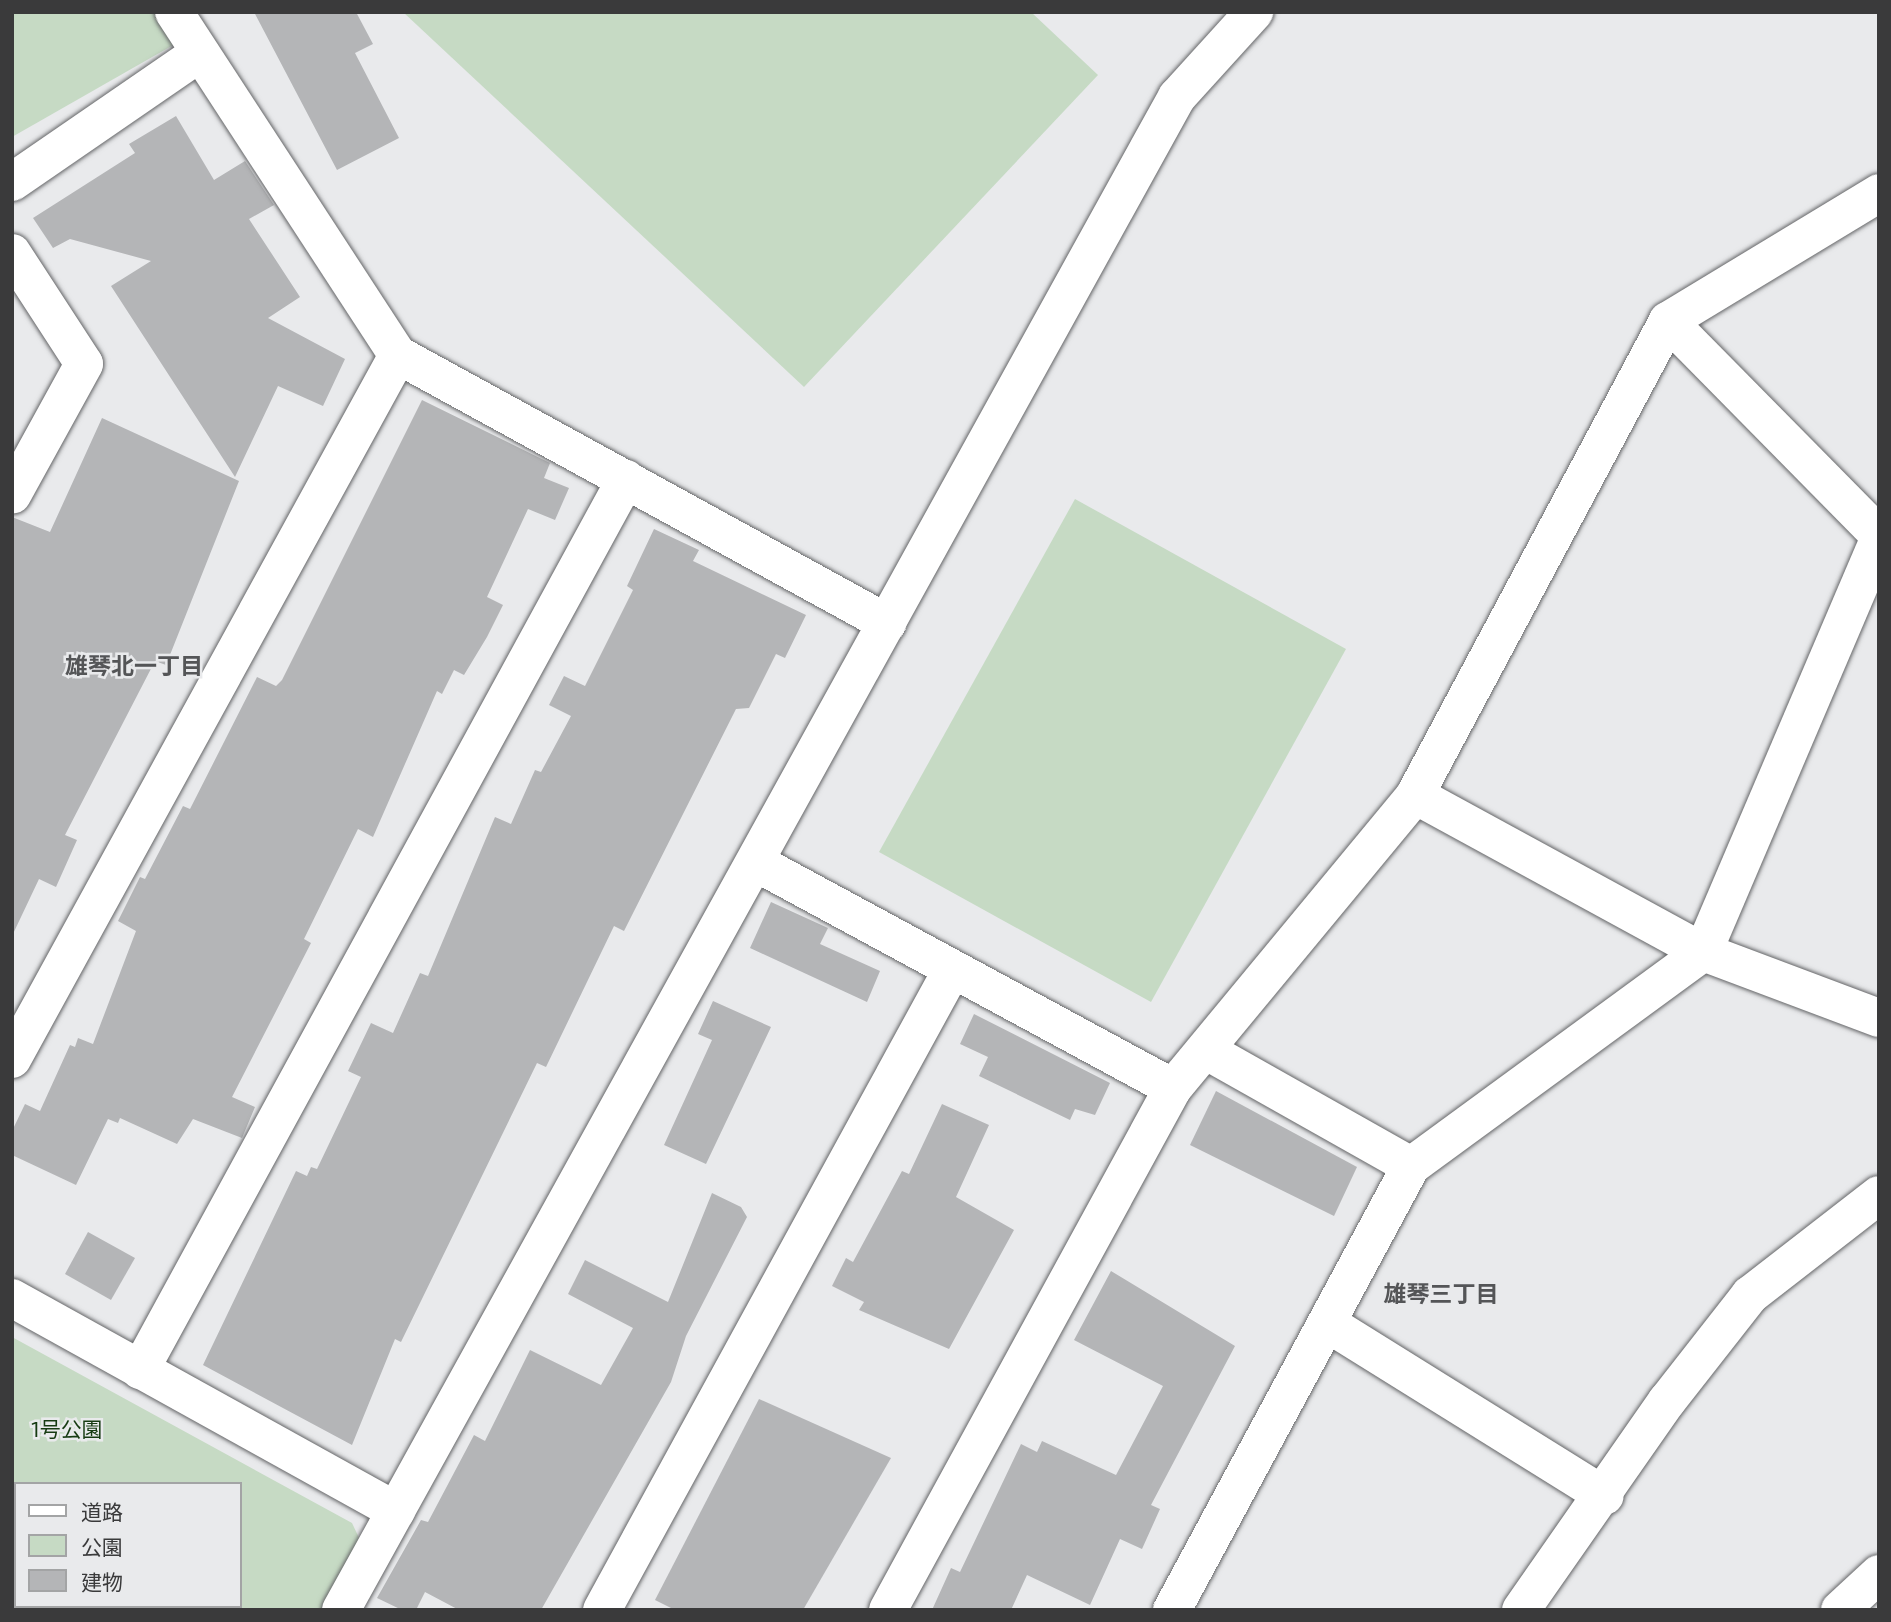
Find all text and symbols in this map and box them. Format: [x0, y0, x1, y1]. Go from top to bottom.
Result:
district label: 雄琴北一丁目 [65, 651, 203, 679]
district label: 雄琴三丁目 [1384, 1279, 1498, 1307]
park label: 1号公園 [31, 1416, 103, 1442]
legend [14, 1482, 242, 1608]
text: 道路 [81, 1499, 123, 1524]
text: 公園 [81, 1534, 123, 1559]
text: 建物 [81, 1569, 123, 1594]

